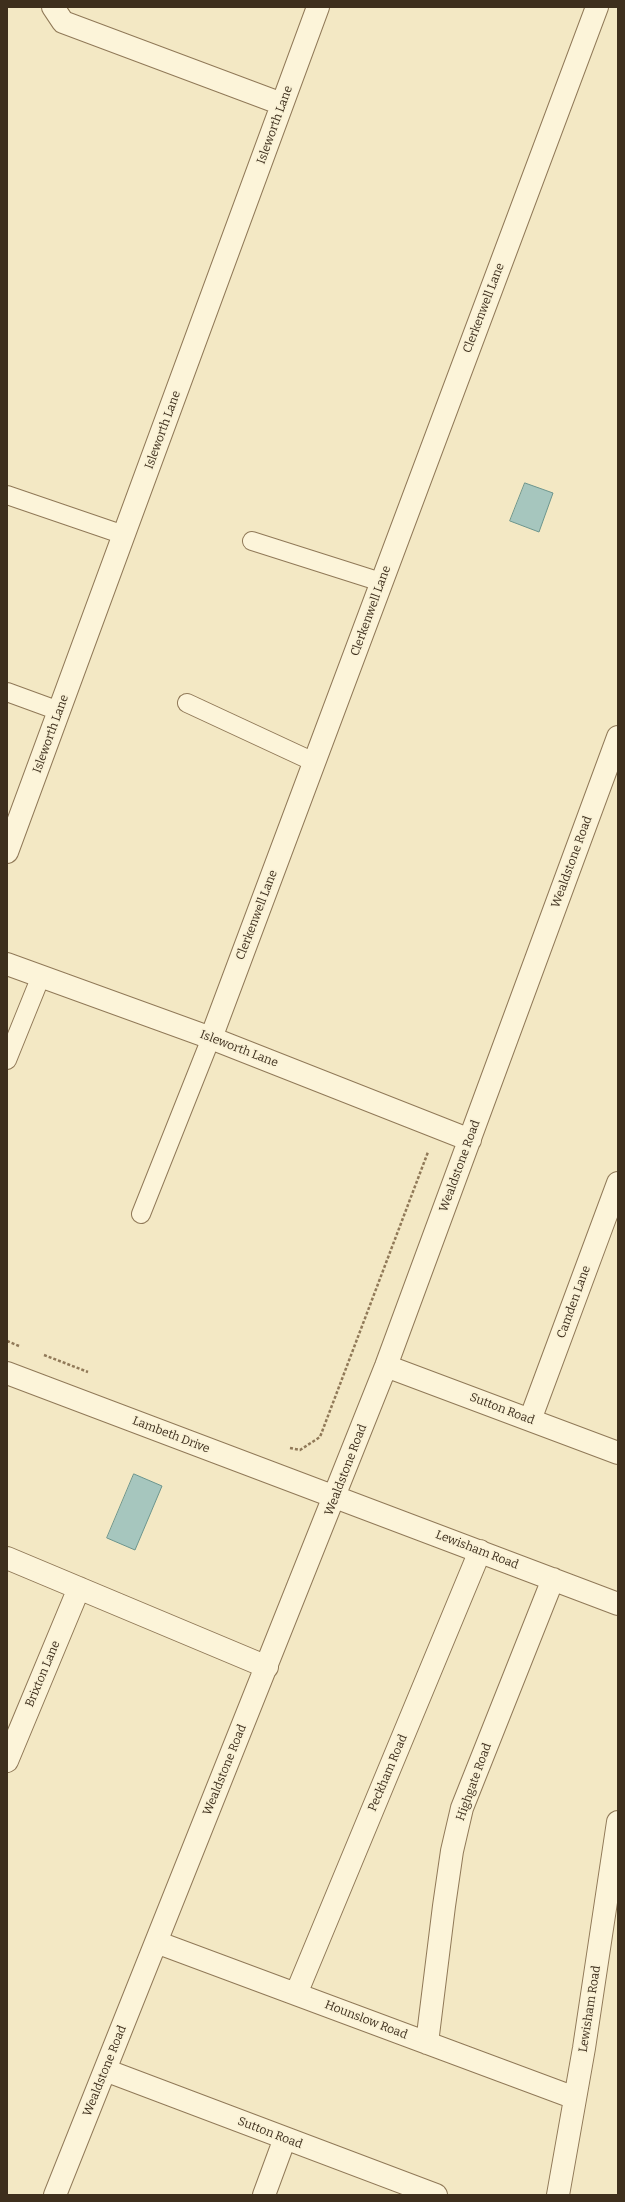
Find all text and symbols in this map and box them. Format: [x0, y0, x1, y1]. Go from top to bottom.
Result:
street label: Isleworth Lane [254, 84, 296, 166]
street label: Clerkenwell Lane [460, 261, 508, 355]
street label: Isleworth Lane [142, 389, 184, 471]
street label: Clerkenwell Lane [348, 564, 394, 658]
street label: Isleworth Lane [30, 693, 72, 775]
street label: Wealdstone Road [549, 814, 595, 910]
street label: Clerkenwell Lane [233, 868, 281, 962]
street label: Isleworth Lane [198, 1028, 280, 1070]
street label: Wealdstone Road [437, 1118, 483, 1214]
street label: Camden Lane [554, 1264, 594, 1340]
street label: Sutton Road [468, 1390, 536, 1428]
street label: Lambeth Drive [130, 1414, 212, 1456]
street label: Wealdstone Road [322, 1422, 370, 1518]
street label: Lewisham Road [433, 1528, 521, 1572]
street label: Brixton Lane [23, 1639, 63, 1709]
street label: Wealdstone Road [200, 1722, 250, 1818]
street label: Peckham Road [365, 1732, 411, 1814]
street label: Highgate Road [453, 1741, 495, 1823]
street label: Lewisham Road [576, 1965, 604, 2053]
street label: Hounslow Road [323, 1998, 409, 2042]
street label: Wealdstone Road [80, 2023, 130, 2119]
street label: Sutton Road [236, 2114, 304, 2152]

